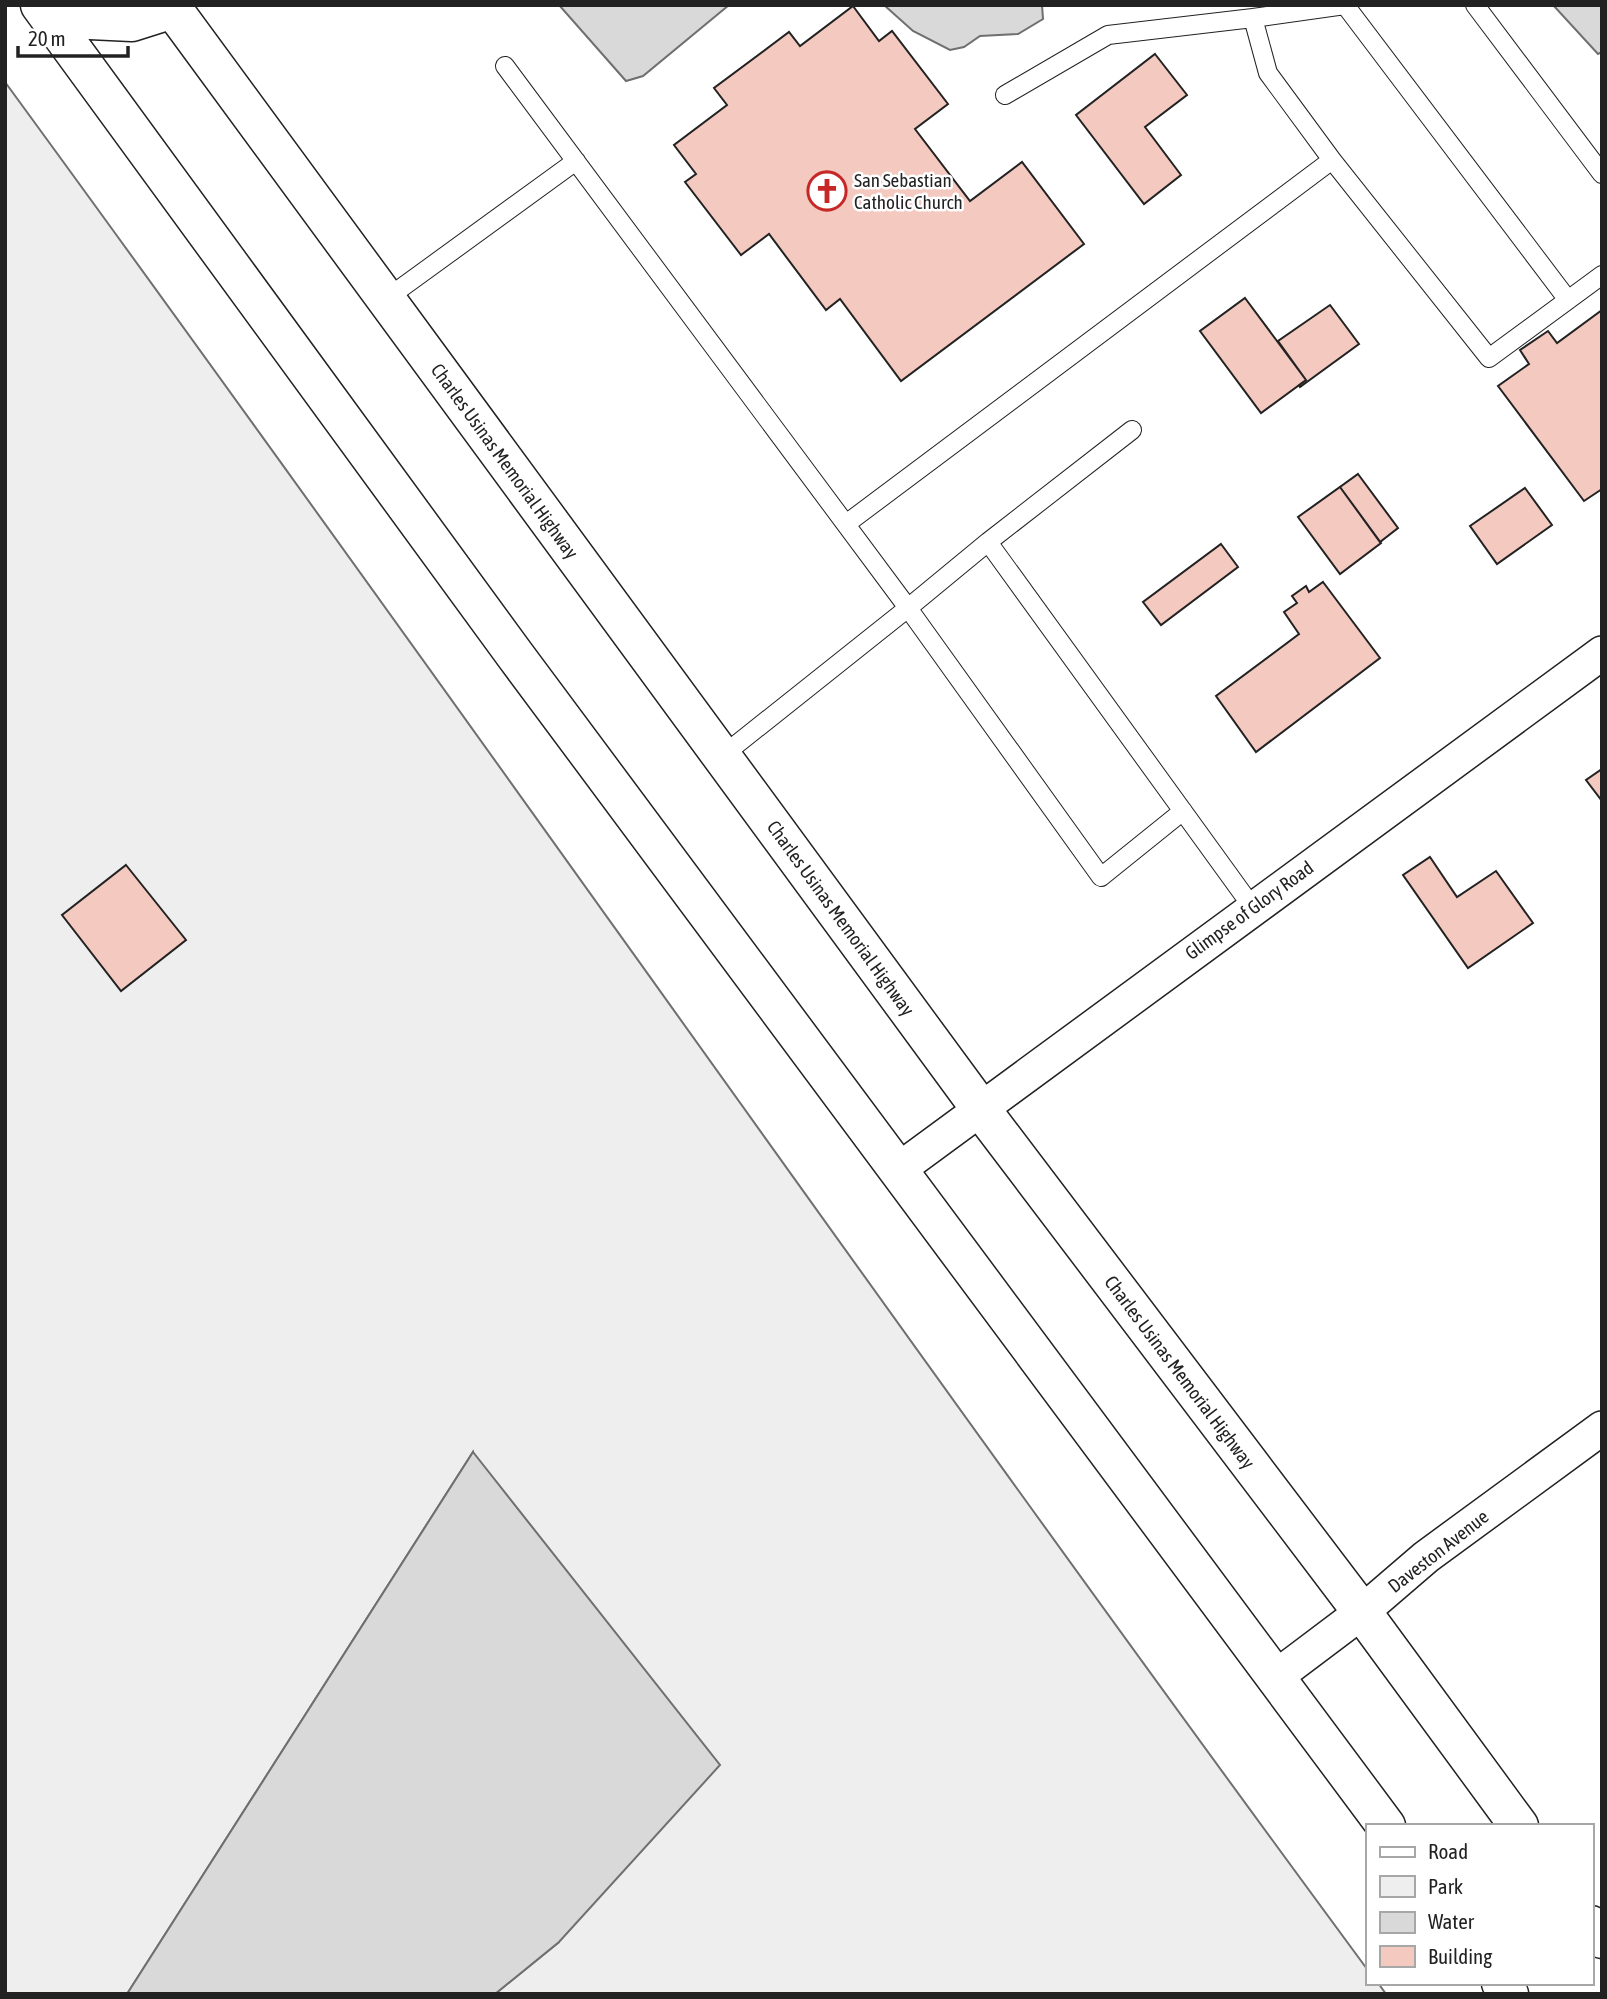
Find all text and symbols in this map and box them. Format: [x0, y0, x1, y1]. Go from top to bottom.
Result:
scale bar [18, 14, 128, 58]
text: 20 m [28, 26, 66, 50]
place label: San Sebastian Catholic Church [854, 169, 963, 213]
church icon: San Sebastian Catholic Church [806, 170, 848, 212]
street label: Charles Usinas Memorial Highway [427, 359, 583, 563]
street label: Charles Usinas Memorial Highway [763, 816, 919, 1020]
street label: Glimpse of Glory Road [1181, 856, 1317, 964]
street label: Charles Usinas Memorial Highway [1100, 1271, 1260, 1473]
street label: Daveston Avenue [1384, 1505, 1492, 1597]
legend [1366, 1824, 1593, 1985]
text: Road [1428, 1839, 1468, 1863]
text: Park [1428, 1874, 1463, 1898]
text: Water [1428, 1909, 1475, 1933]
text: Building [1428, 1944, 1492, 1968]

